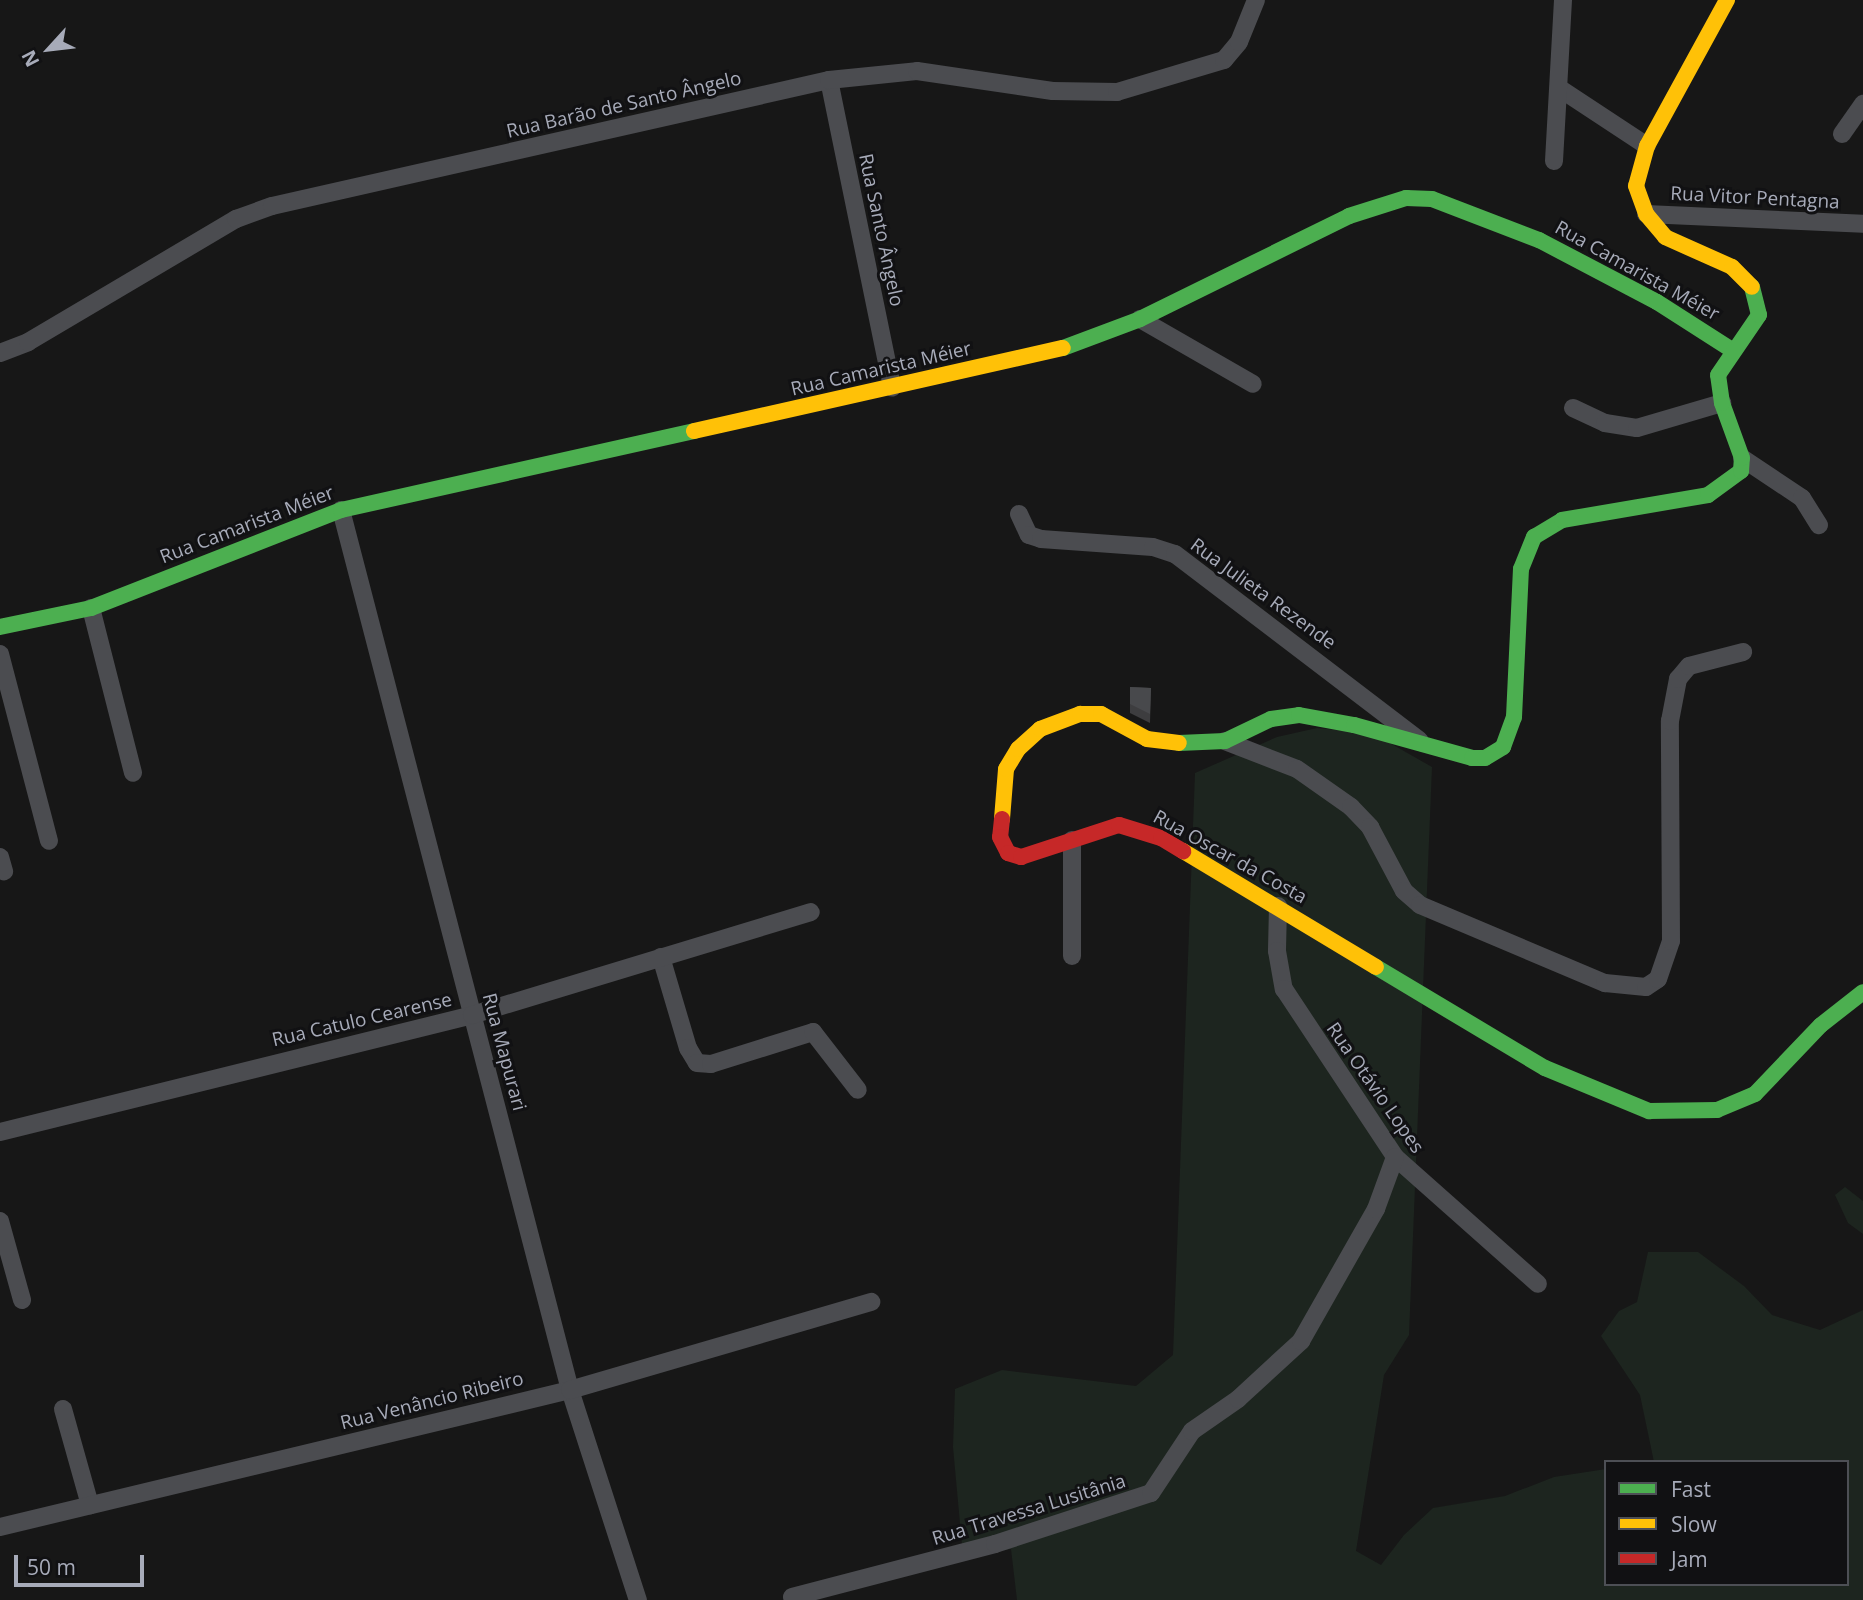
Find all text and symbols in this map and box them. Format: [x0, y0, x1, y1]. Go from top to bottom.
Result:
north arrow [14, 14, 84, 84]
text: N [15, 46, 45, 71]
street label: Rua Barão de Santo Ângelo [504, 67, 744, 143]
street label: Rua Santo Ângelo [854, 152, 908, 308]
street label: Rua Vitor Pentagna [1670, 182, 1840, 214]
street label: Rua Camarista Méier [1551, 216, 1723, 326]
street label: Rua Camarista Méier [789, 337, 973, 401]
street label: Rua Camarista Méier [157, 481, 337, 569]
street label: Rua Julieta Rezende [1186, 534, 1340, 654]
street label: Rua Oscar da Costa [1149, 805, 1311, 909]
street label: Rua Catulo Cearense [270, 988, 454, 1052]
street label: Rua Mapurari [477, 991, 531, 1113]
street label: Rua Otávio Lopes [1321, 1018, 1429, 1158]
street label: Rua Venâncio Ribeiro [338, 1367, 526, 1435]
legend [1604, 1460, 1849, 1586]
street label: Rua Travessa Lusitânia [929, 1470, 1129, 1550]
text: Fast [1671, 1475, 1711, 1503]
text: Slow [1671, 1510, 1717, 1538]
scale bar [18, 1540, 147, 1584]
text: Jam [1671, 1545, 1708, 1573]
text: 50 m [27, 1553, 76, 1581]

